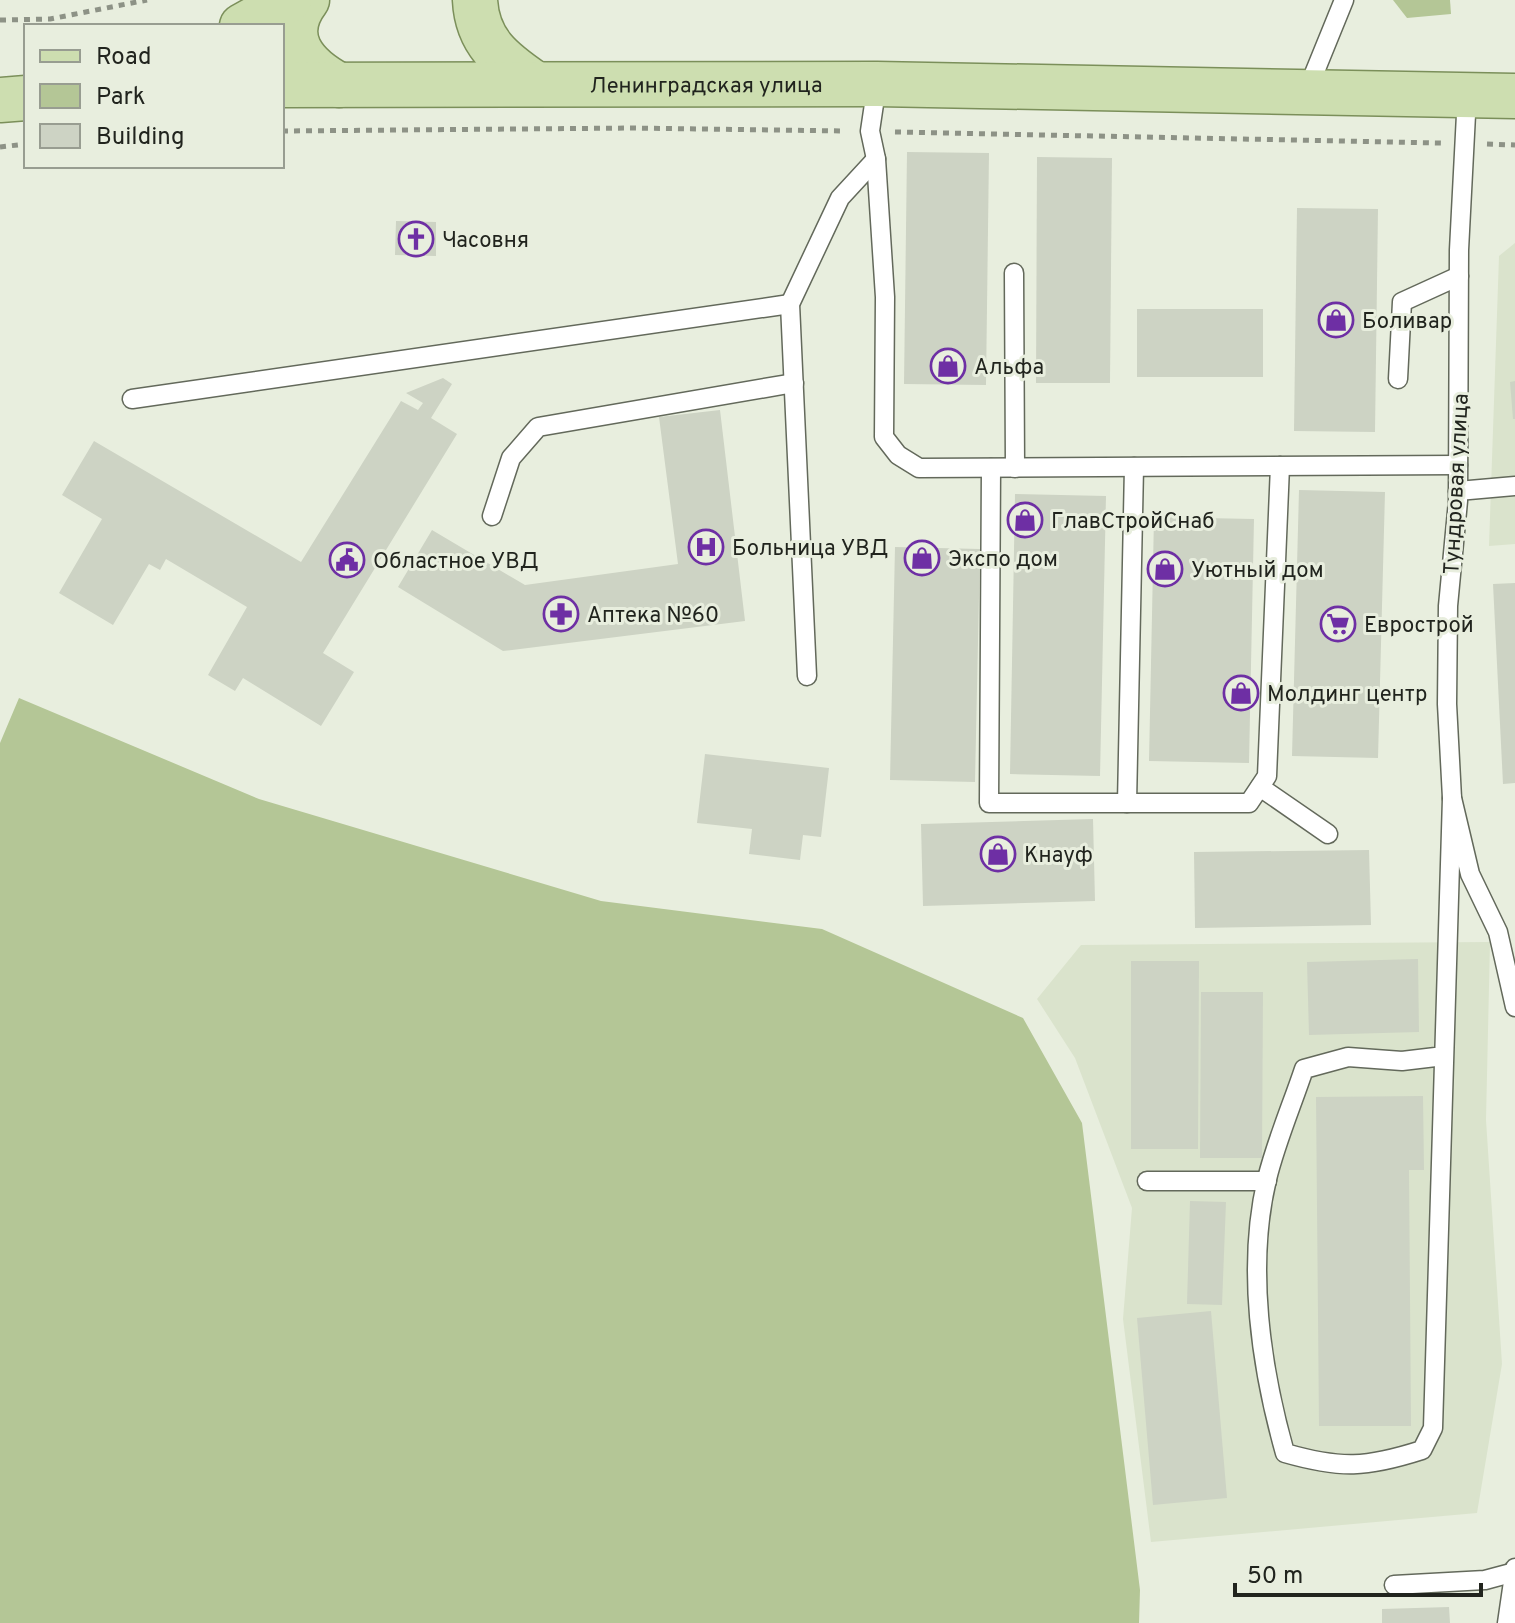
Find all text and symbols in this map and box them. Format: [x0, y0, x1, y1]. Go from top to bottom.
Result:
legend [24, 24, 284, 168]
text: Road [96, 43, 152, 73]
street label: Ленинградская улица [590, 73, 823, 100]
text: Park [96, 83, 146, 113]
text: Building [96, 123, 185, 153]
church icon: Часовня [397, 220, 435, 258]
place label: Часовня [442, 228, 529, 255]
shop icon: Боливар [1317, 301, 1355, 339]
place label: Боливар [1362, 309, 1452, 336]
shop icon: Альфа [929, 347, 967, 385]
place label: Альфа [974, 355, 1044, 382]
street label: Тундровая улица [1439, 393, 1476, 575]
shop icon: ГлавСтройСнаб [1006, 501, 1044, 539]
place label: ГлавСтройСнаб [1051, 509, 1215, 536]
hospital icon: Больница УВД [687, 528, 725, 566]
place label: Больница УВД [732, 536, 889, 563]
shop icon: Экспо дом [903, 539, 941, 577]
public building icon: Областное УВД [328, 541, 366, 579]
place label: Экспо дом [948, 547, 1058, 574]
place label: Областное УВД [373, 549, 539, 576]
shop icon: Уютный дом [1146, 550, 1184, 588]
place label: Уютный дом [1191, 558, 1324, 585]
pharmacy icon: Аптека №60 [542, 595, 580, 633]
place label: Аптека №60 [587, 603, 719, 630]
supermarket icon: Еврострой [1319, 605, 1357, 643]
place label: Еврострой [1364, 613, 1474, 640]
shop icon: Молдинг центр [1222, 674, 1260, 712]
place label: Молдинг центр [1267, 682, 1427, 709]
shop icon: Кнауф [979, 835, 1017, 873]
place label: Кнауф [1024, 843, 1093, 870]
scale bar [1235, 1547, 1481, 1597]
text: 50 m [1247, 1562, 1303, 1592]

